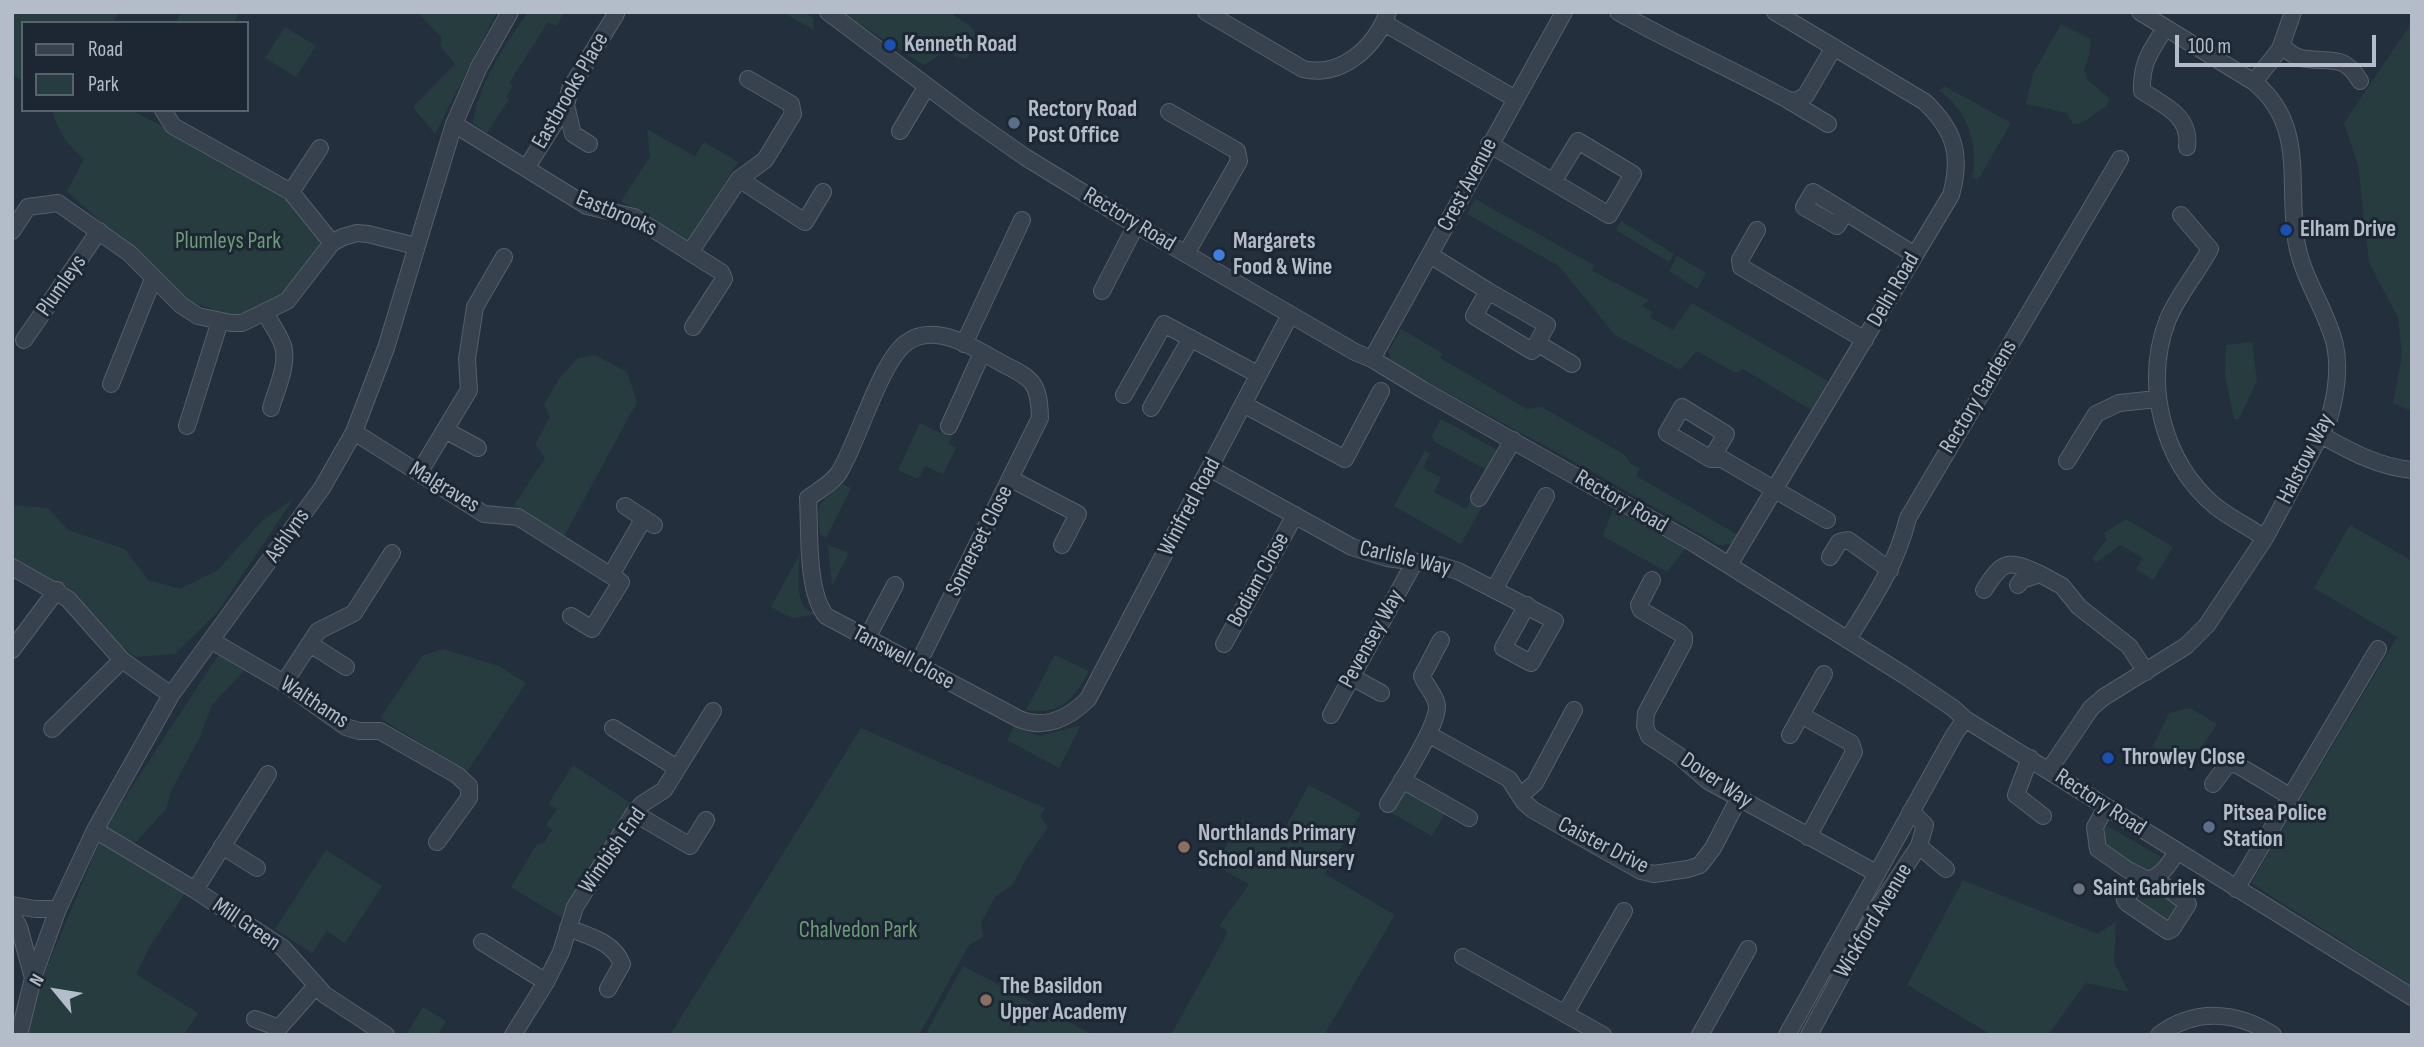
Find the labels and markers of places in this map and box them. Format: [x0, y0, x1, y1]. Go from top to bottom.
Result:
place label: Kenneth Road [904, 31, 1017, 59]
marker: Kenneth Road [882, 37, 898, 53]
place label: Rectory Road Post Office [1028, 96, 1137, 150]
marker: Rectory Road Post Office [1006, 115, 1022, 131]
place label: Elham Drive [2300, 216, 2396, 244]
marker: Elham Drive [2278, 222, 2294, 238]
place label: Margarets Food & Wine [1233, 228, 1332, 282]
marker: Margarets Food & Wine [1211, 247, 1227, 263]
place label: Throwley Close [2122, 744, 2245, 772]
marker: Throwley Close [2100, 750, 2116, 766]
place label: Pitsea Police Station [2223, 800, 2327, 854]
marker: Pitsea Police Station [2201, 819, 2217, 835]
place label: Northlands Primary School and Nursery [1198, 820, 1356, 874]
marker: Northlands Primary School and Nursery [1176, 839, 1192, 855]
place label: Saint Gabriels [2093, 875, 2205, 903]
marker: Saint Gabriels [2071, 881, 2087, 897]
place label: The Basildon Upper Academy [1000, 973, 1127, 1027]
marker: The Basildon Upper Academy [978, 992, 994, 1008]

